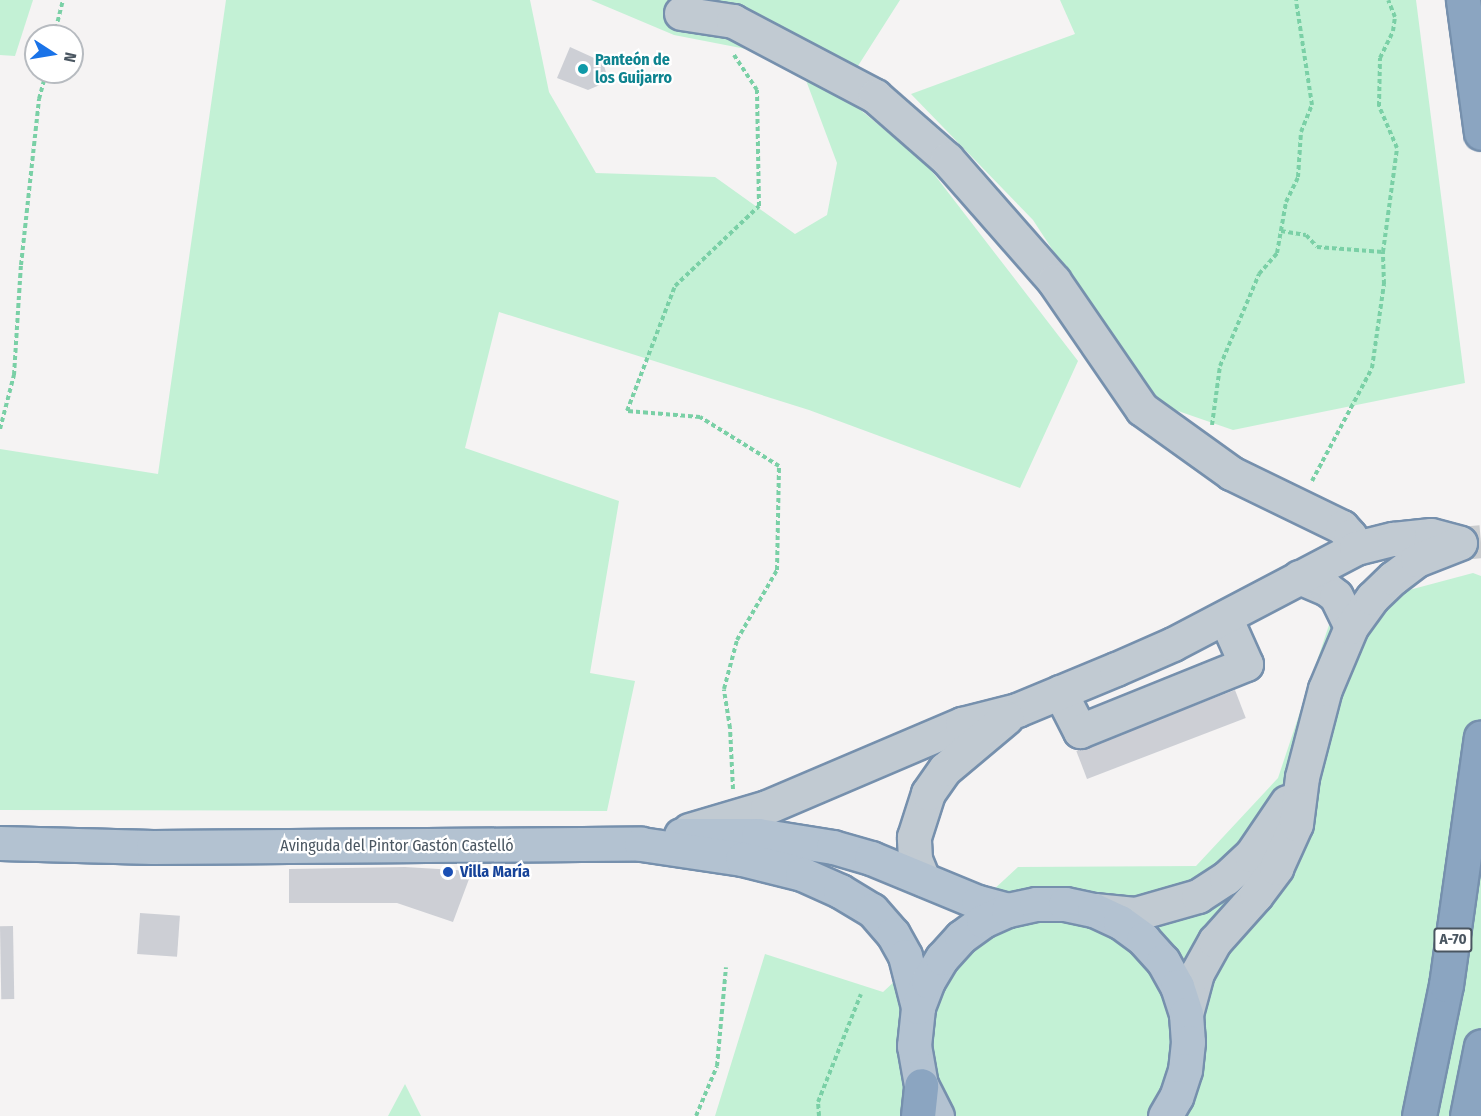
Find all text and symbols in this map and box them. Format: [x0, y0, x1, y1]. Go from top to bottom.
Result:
north arrow [24, 24, 84, 84]
place label: Panteón de los Guijarro [595, 50, 672, 88]
text: N [60, 51, 80, 64]
marker: Panteón de los Guijarro [576, 62, 590, 76]
street label: Avinguda del Pintor Gastón Castelló [280, 836, 514, 856]
place label: Villa María [460, 862, 530, 882]
marker: Villa María [441, 865, 455, 879]
road number: A-70 [1432, 928, 1474, 952]

